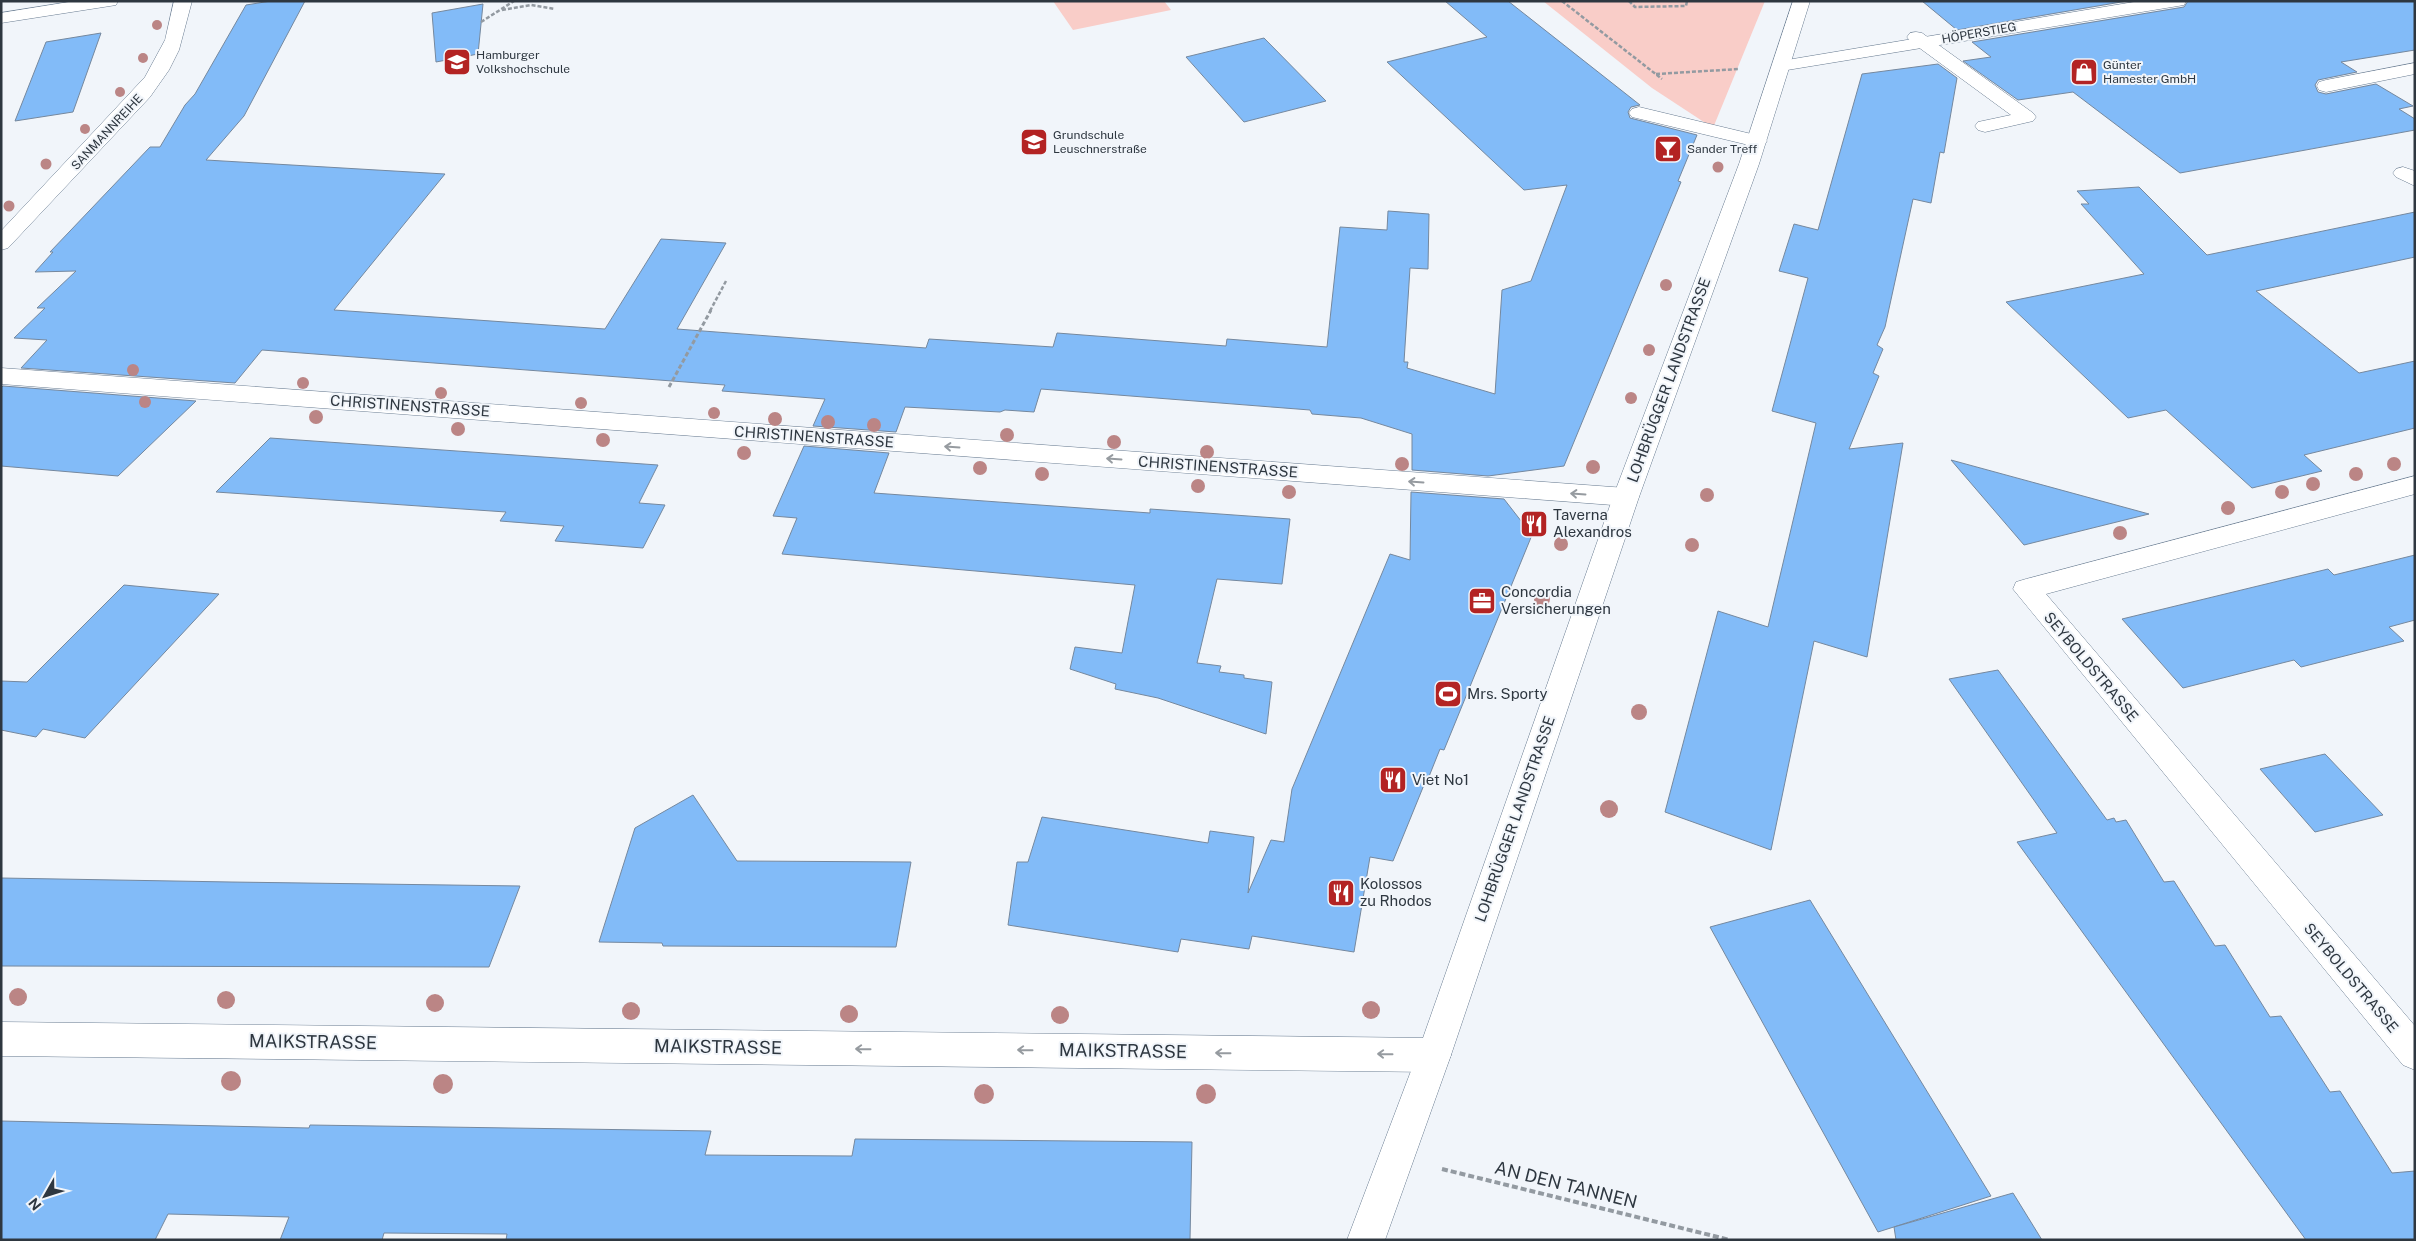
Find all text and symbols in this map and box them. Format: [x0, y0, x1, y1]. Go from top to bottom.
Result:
street label: HÖPERSTIEG [1941, 20, 2017, 46]
school or university icon: Hamburger Volkshochschule [442, 47, 472, 77]
place label: Hamburger Volkshochschule [476, 48, 570, 76]
shop icon: Günter Hamester GmbH [2069, 57, 2099, 87]
place label: Günter Hamester GmbH [2103, 58, 2196, 86]
street label: SANMANNREIHE [68, 91, 146, 173]
school or university icon: Grundschule Leuschnerstraße [1019, 127, 1049, 157]
place label: Grundschule Leuschnerstraße [1053, 128, 1147, 156]
bar icon: Sander Treff [1653, 134, 1683, 164]
place label: Sander Treff [1687, 142, 1757, 156]
street label: LOHBRÜGGER LANDSTRASSE [1623, 275, 1714, 484]
street label: CHRISTINENSTRASSE [330, 391, 490, 420]
street label: CHRISTINENSTRASSE [734, 422, 894, 451]
one-way arrow [944, 442, 960, 452]
street label: CHRISTINENSTRASSE [1138, 452, 1298, 481]
one-way arrow [1106, 454, 1122, 464]
one-way arrow [1408, 477, 1424, 486]
one-way arrow [1570, 489, 1586, 498]
place label: Taverna Alexandros [1553, 506, 1632, 540]
restaurant icon: Taverna Alexandros [1519, 509, 1549, 539]
place label: Concordia Versicherungen [1501, 583, 1611, 617]
office icon: Concordia Versicherungen [1467, 586, 1497, 616]
street label: SEYBOLDSTRASSE [2041, 609, 2142, 725]
sports icon: Mrs. Sporty [1433, 679, 1463, 709]
place label: Mrs. Sporty [1467, 685, 1548, 702]
street label: LOHBRÜGGER LANDSTRASSE [1470, 713, 1558, 924]
restaurant icon: Viet No1 [1378, 765, 1408, 795]
place label: Viet No1 [1412, 771, 1469, 788]
place label: Kolossos zu Rhodos [1360, 875, 1432, 909]
restaurant icon: Kolossos zu Rhodos [1326, 878, 1356, 908]
street label: SEYBOLDSTRASSE [2301, 920, 2402, 1036]
street label: MAIKSTRASSE [249, 1030, 377, 1053]
street label: MAIKSTRASSE [654, 1035, 782, 1058]
street label: MAIKSTRASSE [1059, 1039, 1187, 1062]
one-way arrow [855, 1044, 871, 1053]
one-way arrow [1017, 1045, 1034, 1055]
one-way arrow [1215, 1048, 1231, 1057]
one-way arrow [1377, 1049, 1394, 1059]
street label: AN DEN TANNEN [1493, 1157, 1640, 1212]
north arrow [20, 1171, 70, 1221]
text: N [25, 1195, 45, 1213]

